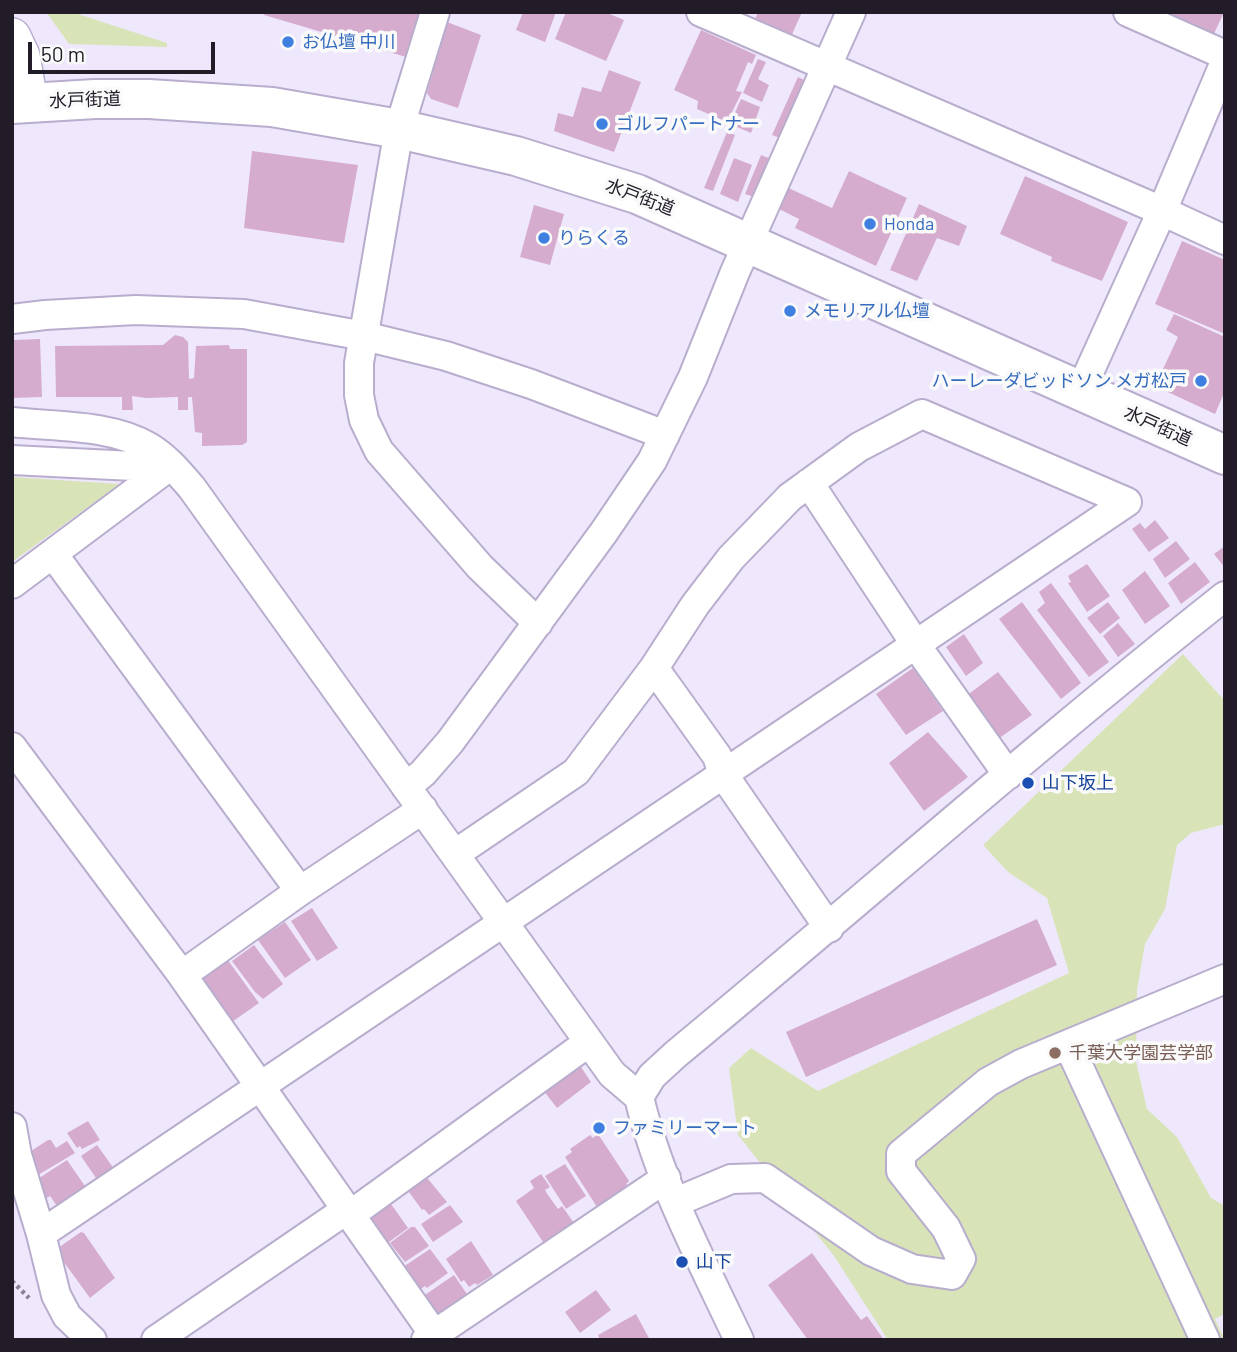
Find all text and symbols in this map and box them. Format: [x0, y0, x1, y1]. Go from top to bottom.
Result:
scale bar [32, 28, 219, 72]
place label: お仏壇 中川 [302, 31, 396, 53]
marker: お仏壇 中川 [280, 34, 296, 50]
text: 50 m [41, 41, 85, 66]
street label: 水戸街道 [49, 88, 121, 112]
place label: ゴルフパートナー [616, 113, 760, 135]
marker: ゴルフパートナー [594, 116, 610, 132]
street label: 水戸街道 [603, 174, 677, 220]
place label: Honda [884, 213, 934, 235]
marker: Honda [862, 216, 878, 232]
place label: りらくる [558, 227, 630, 249]
marker: りらくる [536, 230, 552, 246]
place label: メモリアル仏壇 [804, 300, 930, 322]
marker: メモリアル仏壇 [782, 303, 798, 319]
place label: ハーレーダビッドソン メガ松戸 [931, 370, 1187, 392]
marker: ハーレーダビッドソン メガ松戸 [1193, 373, 1209, 389]
street label: 水戸街道 [1121, 401, 1195, 451]
place label: 山下坂上 [1042, 772, 1114, 794]
marker: 山下坂上 [1020, 775, 1036, 791]
place label: 千葉大学園芸学部 [1069, 1042, 1213, 1064]
marker: 千葉大学園芸学部 [1047, 1045, 1063, 1061]
place label: ファミリーマート [613, 1117, 757, 1139]
marker: ファミリーマート [591, 1120, 607, 1136]
place label: 山下 [696, 1251, 732, 1273]
marker: 山下 [674, 1254, 690, 1270]

